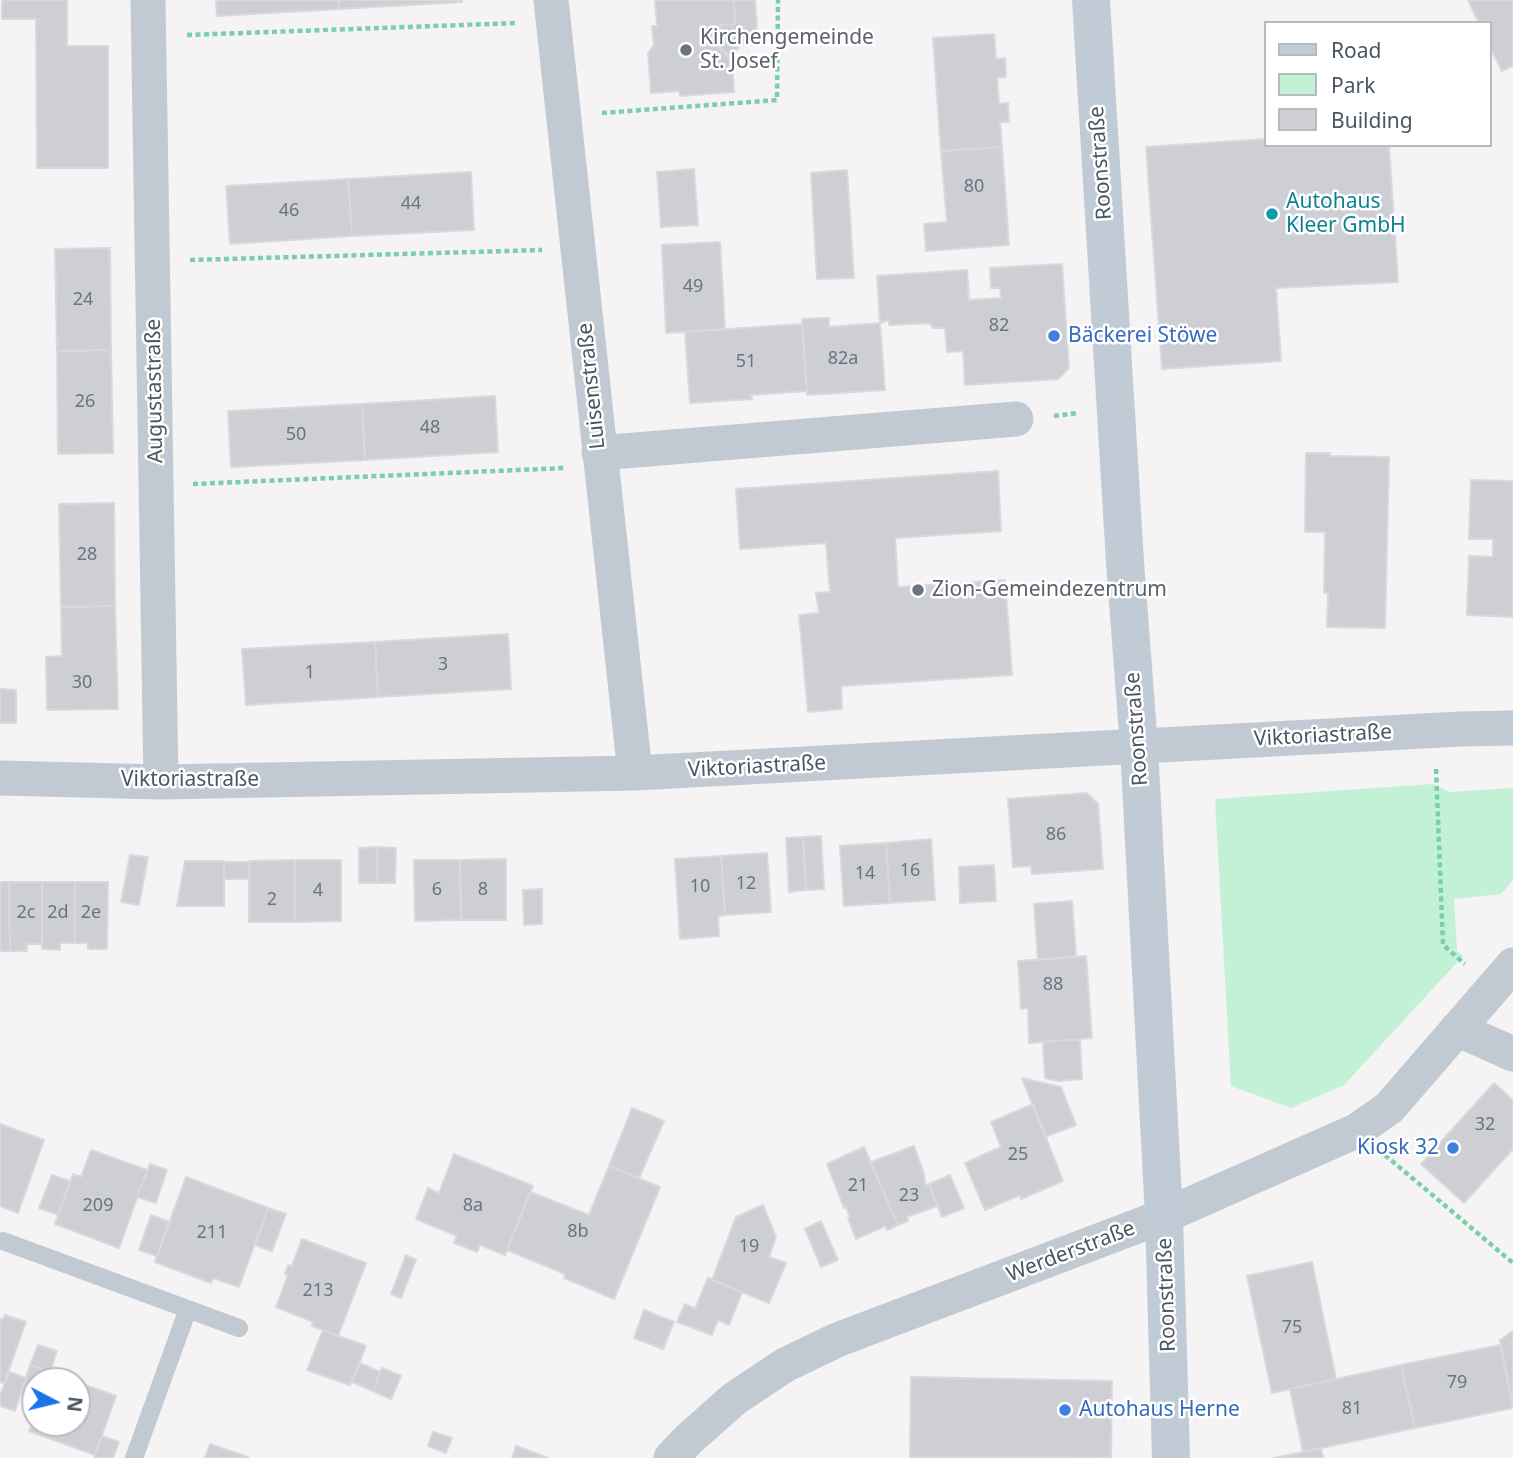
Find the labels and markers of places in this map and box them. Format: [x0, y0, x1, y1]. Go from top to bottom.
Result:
place label: Kirchengemeinde St. Josef [700, 25, 874, 75]
marker: Kirchengemeinde St. Josef [678, 42, 694, 58]
place label: Autohaus Kleer GmbH [1286, 189, 1406, 239]
marker: Autohaus Kleer GmbH [1264, 206, 1280, 222]
place label: Bäckerei Stöwe [1068, 323, 1217, 349]
marker: Bäckerei Stöwe [1046, 328, 1062, 344]
place label: Zion-Gemeindezentrum [932, 577, 1167, 603]
marker: Zion-Gemeindezentrum [910, 582, 926, 598]
place label: Kiosk 32 [1357, 1135, 1439, 1161]
marker: Kiosk 32 [1445, 1140, 1461, 1156]
place label: Autohaus Herne [1079, 1397, 1240, 1423]
marker: Autohaus Herne [1057, 1402, 1073, 1418]

